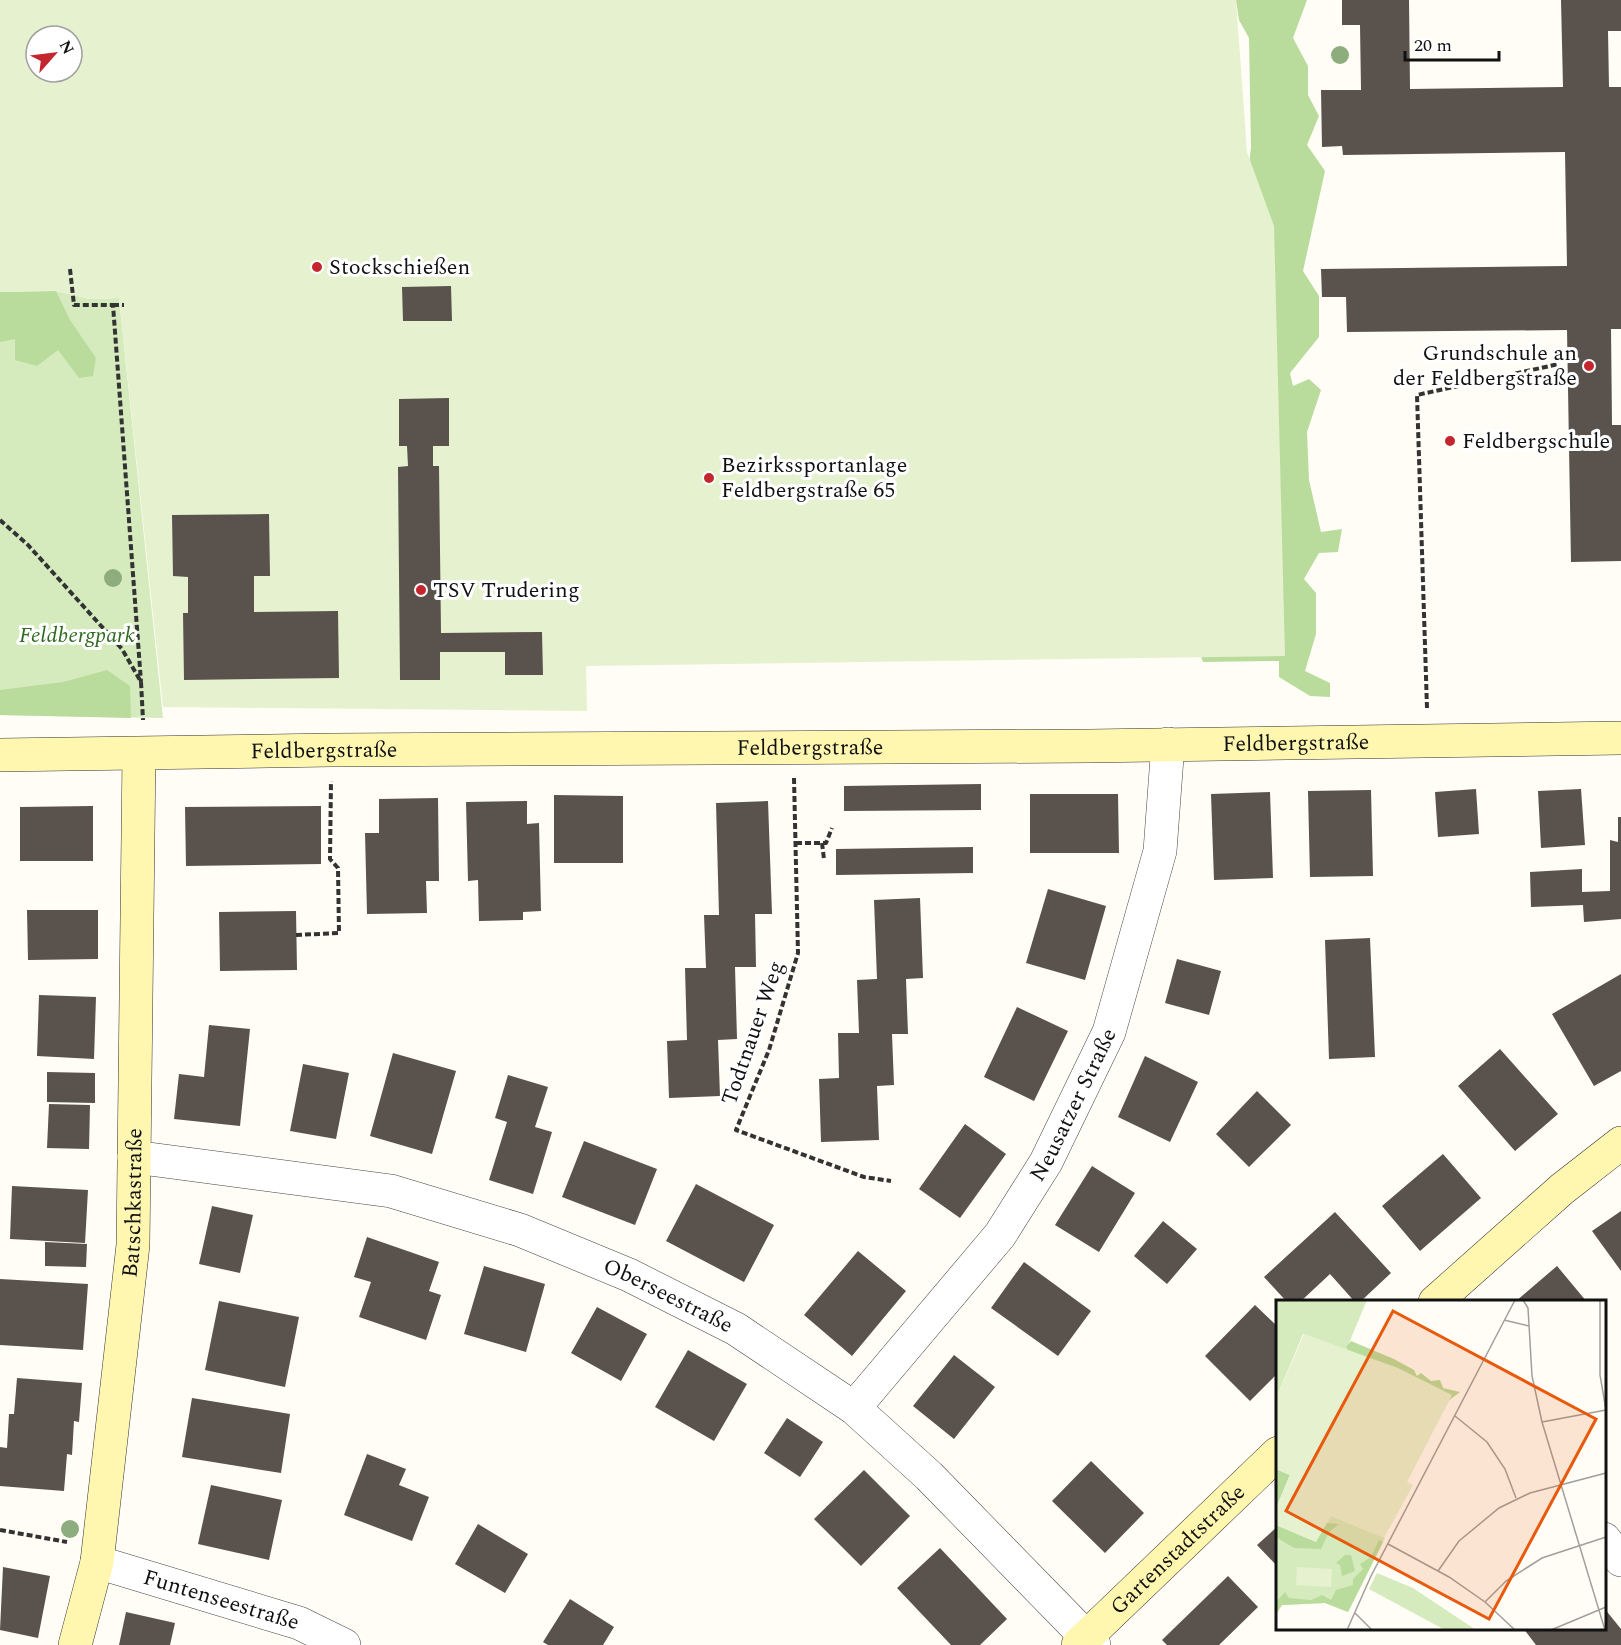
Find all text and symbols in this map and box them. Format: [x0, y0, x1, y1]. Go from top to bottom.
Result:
north arrow [24, 24, 84, 84]
scale bar [1405, 24, 1500, 62]
text: 20 m [1414, 32, 1452, 59]
text: N [53, 36, 80, 59]
place label: Stockschießen [329, 251, 470, 284]
marker: Stockschießen [310, 260, 324, 274]
place label: Grundschule an der Feldbergstraße [1393, 337, 1577, 395]
marker: Grundschule an der Feldbergstraße [1582, 359, 1596, 373]
place label: Feldbergschule [1462, 425, 1610, 458]
marker: Feldbergschule [1443, 434, 1457, 448]
place label: Bezirkssportanlage Feldbergstraße 65 [721, 449, 907, 507]
marker: Bezirkssportanlage Feldbergstraße 65 [702, 471, 716, 485]
place label: TSV Trudering [433, 574, 580, 607]
marker: TSV Trudering [414, 583, 428, 597]
park label: Feldbergpark [19, 619, 135, 652]
street label: Feldbergstraße [1222, 725, 1370, 760]
street label: Feldbergstraße [736, 731, 883, 764]
street label: Feldbergstraße [250, 733, 398, 768]
street label: Todtnauer Weg [713, 956, 793, 1110]
street label: Neusatzer Straße [1021, 1022, 1125, 1188]
street label: Batschkastraße [113, 1128, 151, 1279]
street label: Oberseestraße [598, 1250, 739, 1341]
inset map [1276, 1300, 1606, 1630]
street label: Gartenstadtstraße [1102, 1476, 1253, 1622]
street label: Funtenseestraße [139, 1560, 304, 1639]

